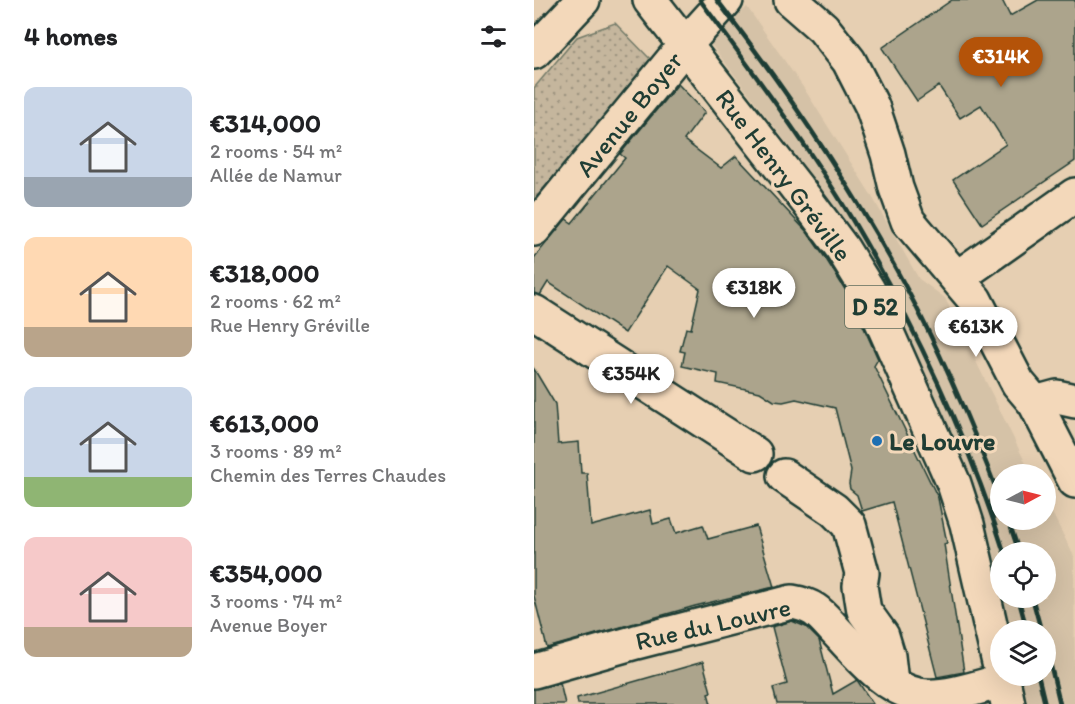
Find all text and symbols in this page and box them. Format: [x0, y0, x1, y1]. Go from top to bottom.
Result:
text: 4 homes [24, 20, 118, 52]
icon: filters [477, 20, 510, 53]
pin: €314K [959, 37, 1043, 88]
street label: Avenue Boyer [569, 44, 690, 183]
text: €314K [973, 44, 1029, 68]
street label: Rue Henry Gréville [709, 82, 859, 268]
text: €314,000 [210, 107, 321, 139]
icon: home [72, 111, 144, 183]
text: 2 rooms · 54 m² [210, 139, 342, 163]
text: Allée de Namur [210, 163, 342, 187]
text: €318,000 [210, 257, 320, 289]
icon: home [72, 261, 144, 333]
pin: €318K [712, 268, 796, 319]
text: €318K [726, 275, 782, 299]
road number: D 52 [845, 286, 905, 328]
text: 2 rooms · 62 m² [210, 289, 341, 313]
pin: €613K [934, 307, 1018, 358]
text: Rue Henry Gréville [210, 313, 370, 337]
text: €613K [949, 314, 1003, 338]
pin: €354K [589, 354, 673, 405]
text: €354K [602, 361, 660, 385]
text: €613,000 [210, 407, 319, 439]
icon: home [72, 411, 144, 483]
place label: Le Louvre [889, 425, 995, 457]
marker: Le Louvre [870, 434, 884, 448]
text: 3 rooms · 89 m² [210, 439, 342, 463]
text: Chemin des Terres Chaudes [210, 463, 446, 487]
north arrow [990, 464, 1056, 530]
map controls [990, 464, 1056, 686]
button: locate [990, 542, 1056, 608]
text: €354,000 [210, 557, 323, 589]
icon: home [72, 561, 144, 633]
text: 3 rooms · 74 m² [210, 589, 342, 613]
street label: Rue du Louvre [632, 591, 794, 657]
text: Avenue Boyer [210, 613, 327, 637]
button: layers [990, 620, 1056, 686]

